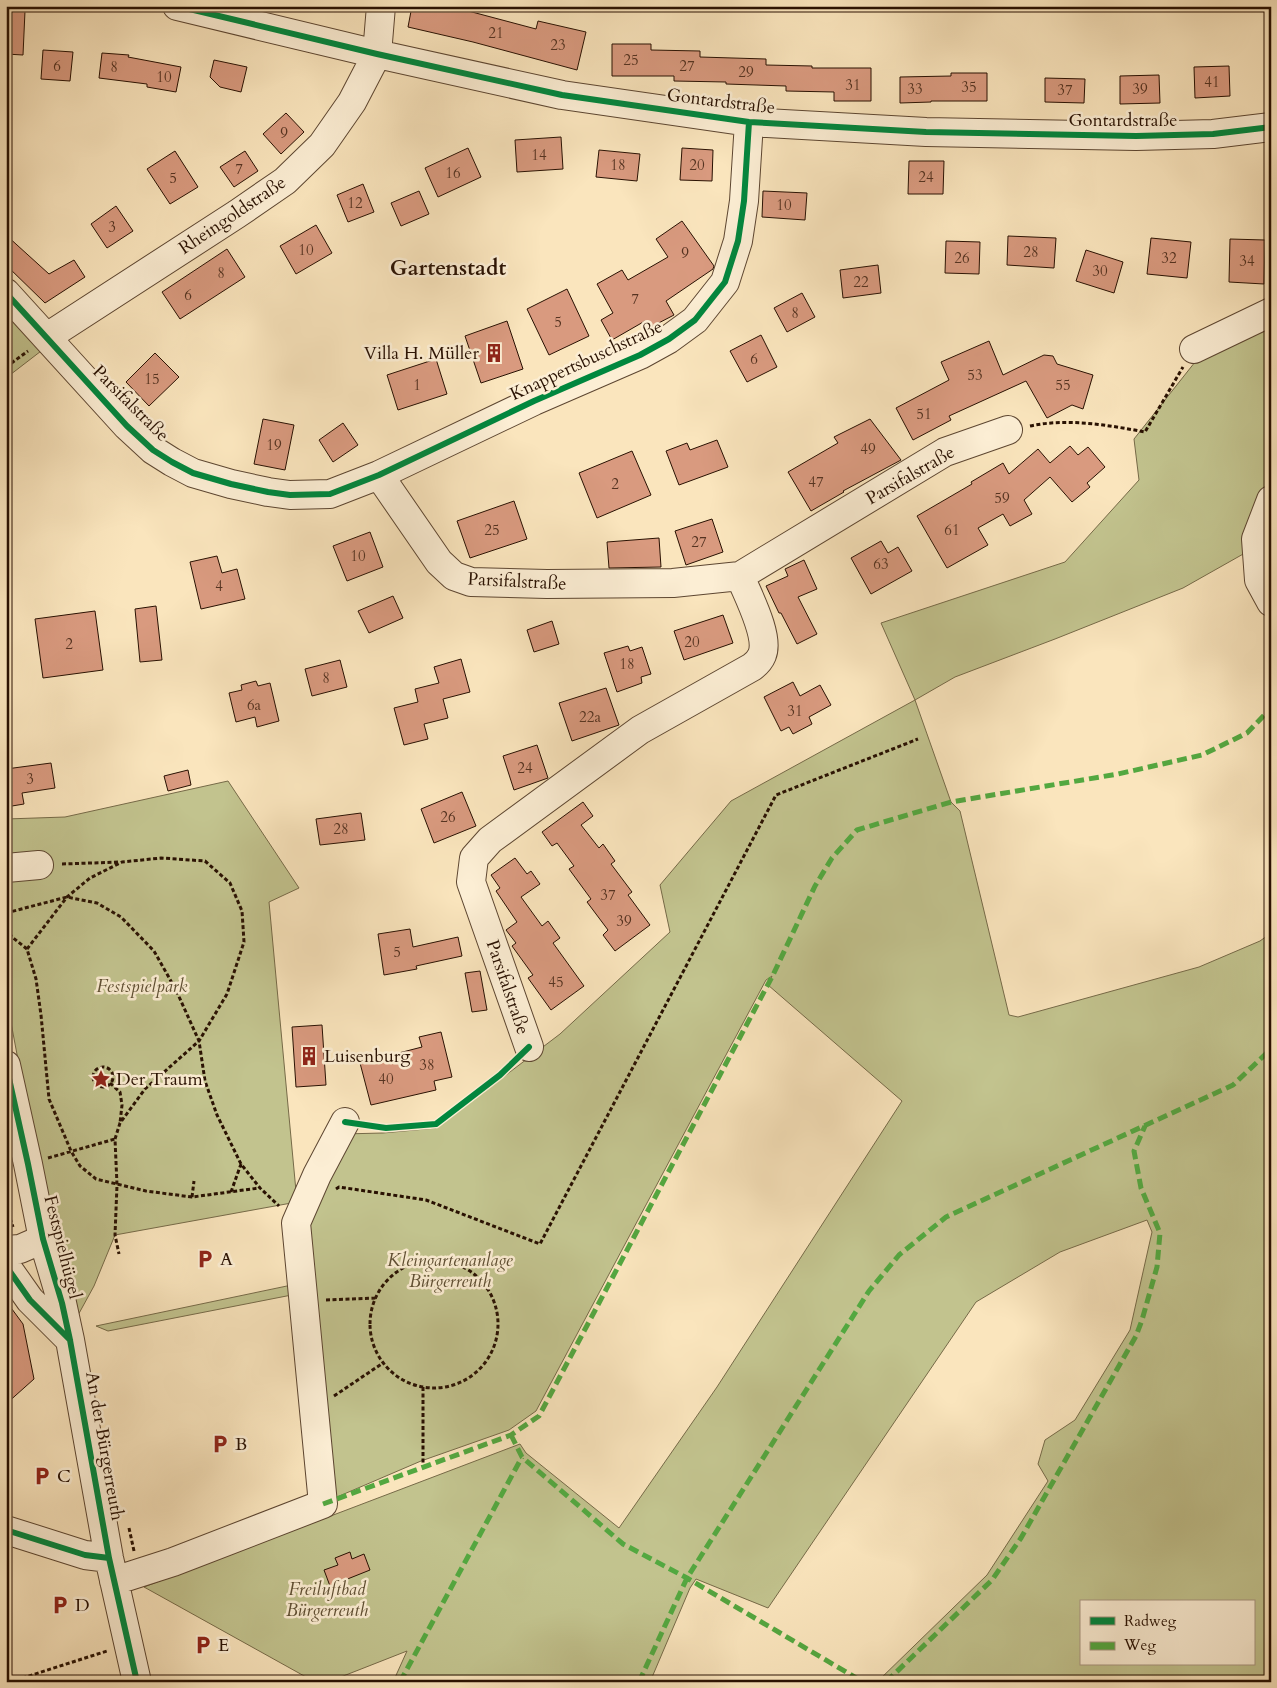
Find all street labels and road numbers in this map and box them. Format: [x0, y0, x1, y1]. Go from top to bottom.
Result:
street label: Gontardstraße [665, 82, 776, 121]
street label: Gontardstraße [1069, 108, 1177, 133]
street label: Rheingoldstraße [174, 170, 291, 261]
street label: Knappertsbuschstraße [506, 314, 667, 407]
street label: Parsifalstraße [87, 360, 174, 447]
street label: Parsifalstraße [861, 440, 959, 511]
street label: Parsifalstraße [467, 566, 567, 597]
street label: Parsifalstraße [480, 936, 535, 1038]
street label: Festspielhügel [38, 1193, 88, 1302]
street label: An der Bürgerreuth [79, 1370, 130, 1523]

